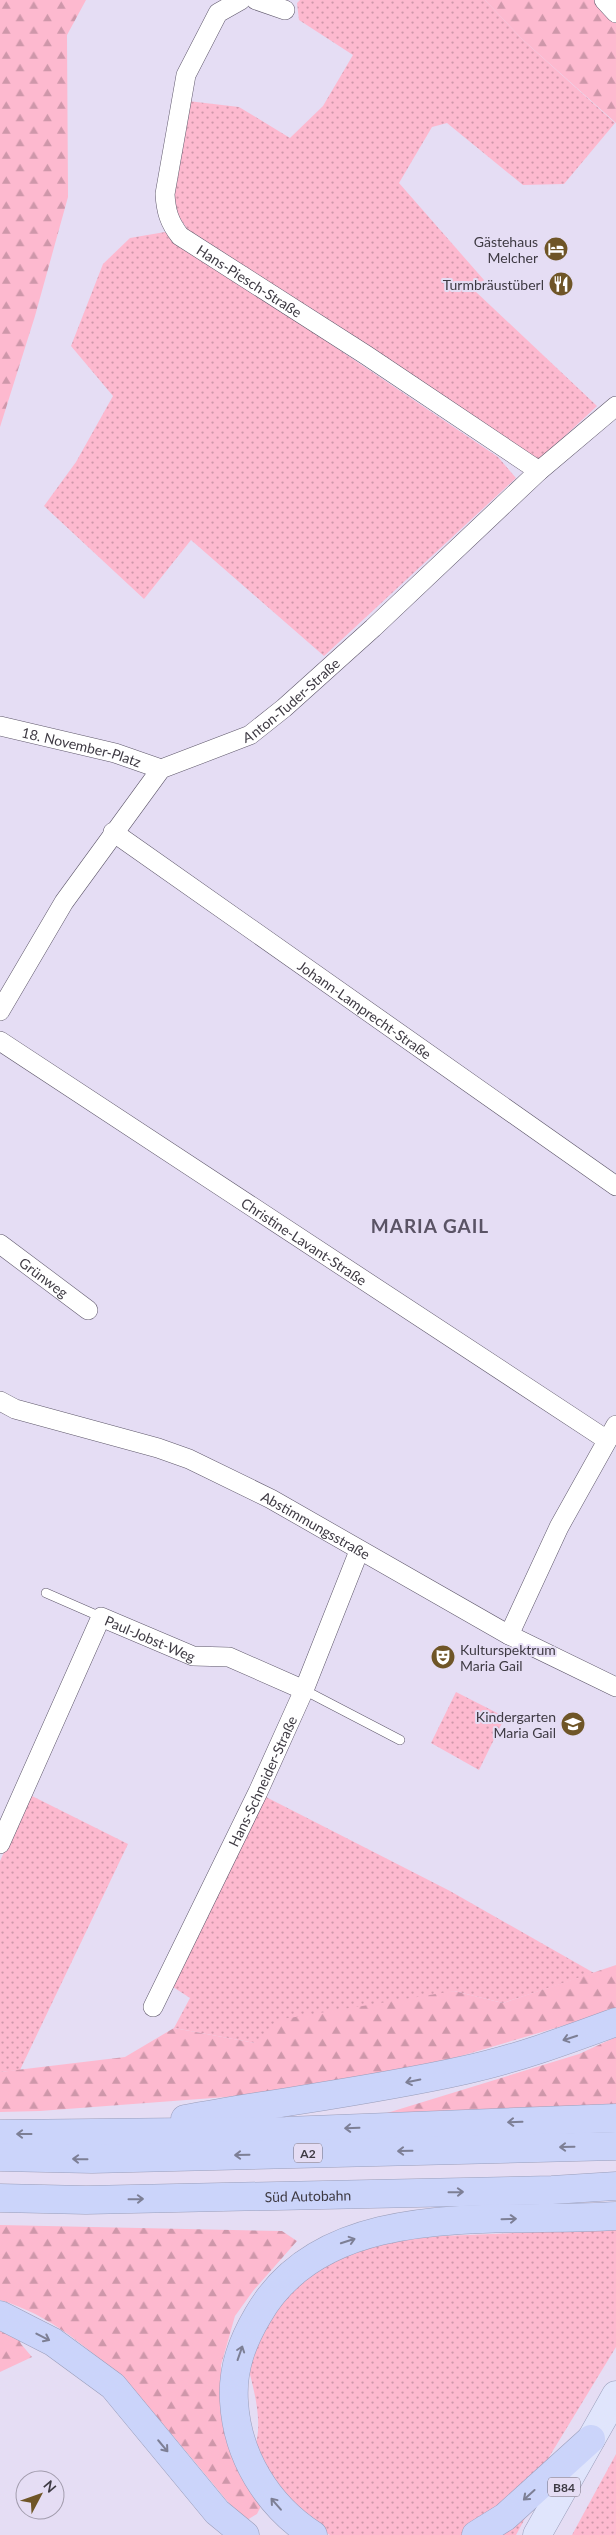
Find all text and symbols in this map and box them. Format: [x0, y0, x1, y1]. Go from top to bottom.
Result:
place label: Gästehaus Melcher [474, 233, 538, 266]
hotel icon: Gästehaus Melcher [543, 236, 569, 262]
street label: Hans-Piesch-Straße [194, 241, 305, 320]
restaurant icon: Turmbräustüberl [548, 271, 574, 297]
place label: Turmbräustüberl [443, 276, 544, 293]
street label: Anton-Tuder-Straße [240, 654, 343, 746]
street label: 18. November-Platz [20, 723, 143, 770]
street label: Johann-Lamprecht-Straße [295, 956, 435, 1062]
street label: Christine-Lavant-Straße [238, 1194, 370, 1288]
district label: MARIA GAIL [371, 1214, 489, 1237]
street label: Grünweg [16, 1253, 72, 1301]
street label: Abstimmungsstraße [259, 1487, 373, 1562]
street label: Paul-Jobst-Weg [102, 1611, 198, 1665]
place label: Kulturspektrum Maria Gail [460, 1641, 556, 1674]
theatre icon: Kulturspektrum Maria Gail [430, 1644, 456, 1670]
place label: Kindergarten Maria Gail [476, 1708, 556, 1741]
school or university icon: Kindergarten Maria Gail [560, 1711, 586, 1737]
street label: Hans-Schneider-Straße [224, 1713, 300, 1849]
one-way arrow [562, 2034, 578, 2044]
one-way arrow [406, 2077, 422, 2086]
one-way arrow [507, 2117, 524, 2127]
one-way arrow [345, 2124, 361, 2133]
one-way arrow [16, 2129, 32, 2139]
one-way arrow [560, 2142, 576, 2152]
road number: A2 [294, 2144, 322, 2162]
one-way arrow [397, 2146, 414, 2156]
one-way arrow [235, 2150, 251, 2160]
one-way arrow [72, 2154, 88, 2163]
street label: Süd Autobahn [264, 2186, 351, 2205]
one-way arrow [448, 2187, 464, 2197]
one-way arrow [128, 2194, 144, 2204]
one-way arrow [500, 2214, 516, 2224]
one-way arrow [340, 2236, 356, 2245]
one-way arrow [36, 2333, 51, 2343]
one-way arrow [236, 2346, 245, 2361]
one-way arrow [157, 2439, 168, 2452]
north arrow [15, 2470, 65, 2520]
text: N [40, 2476, 60, 2496]
road number: B84 [548, 2478, 580, 2496]
one-way arrow [522, 2489, 535, 2501]
one-way arrow [271, 2498, 282, 2511]

